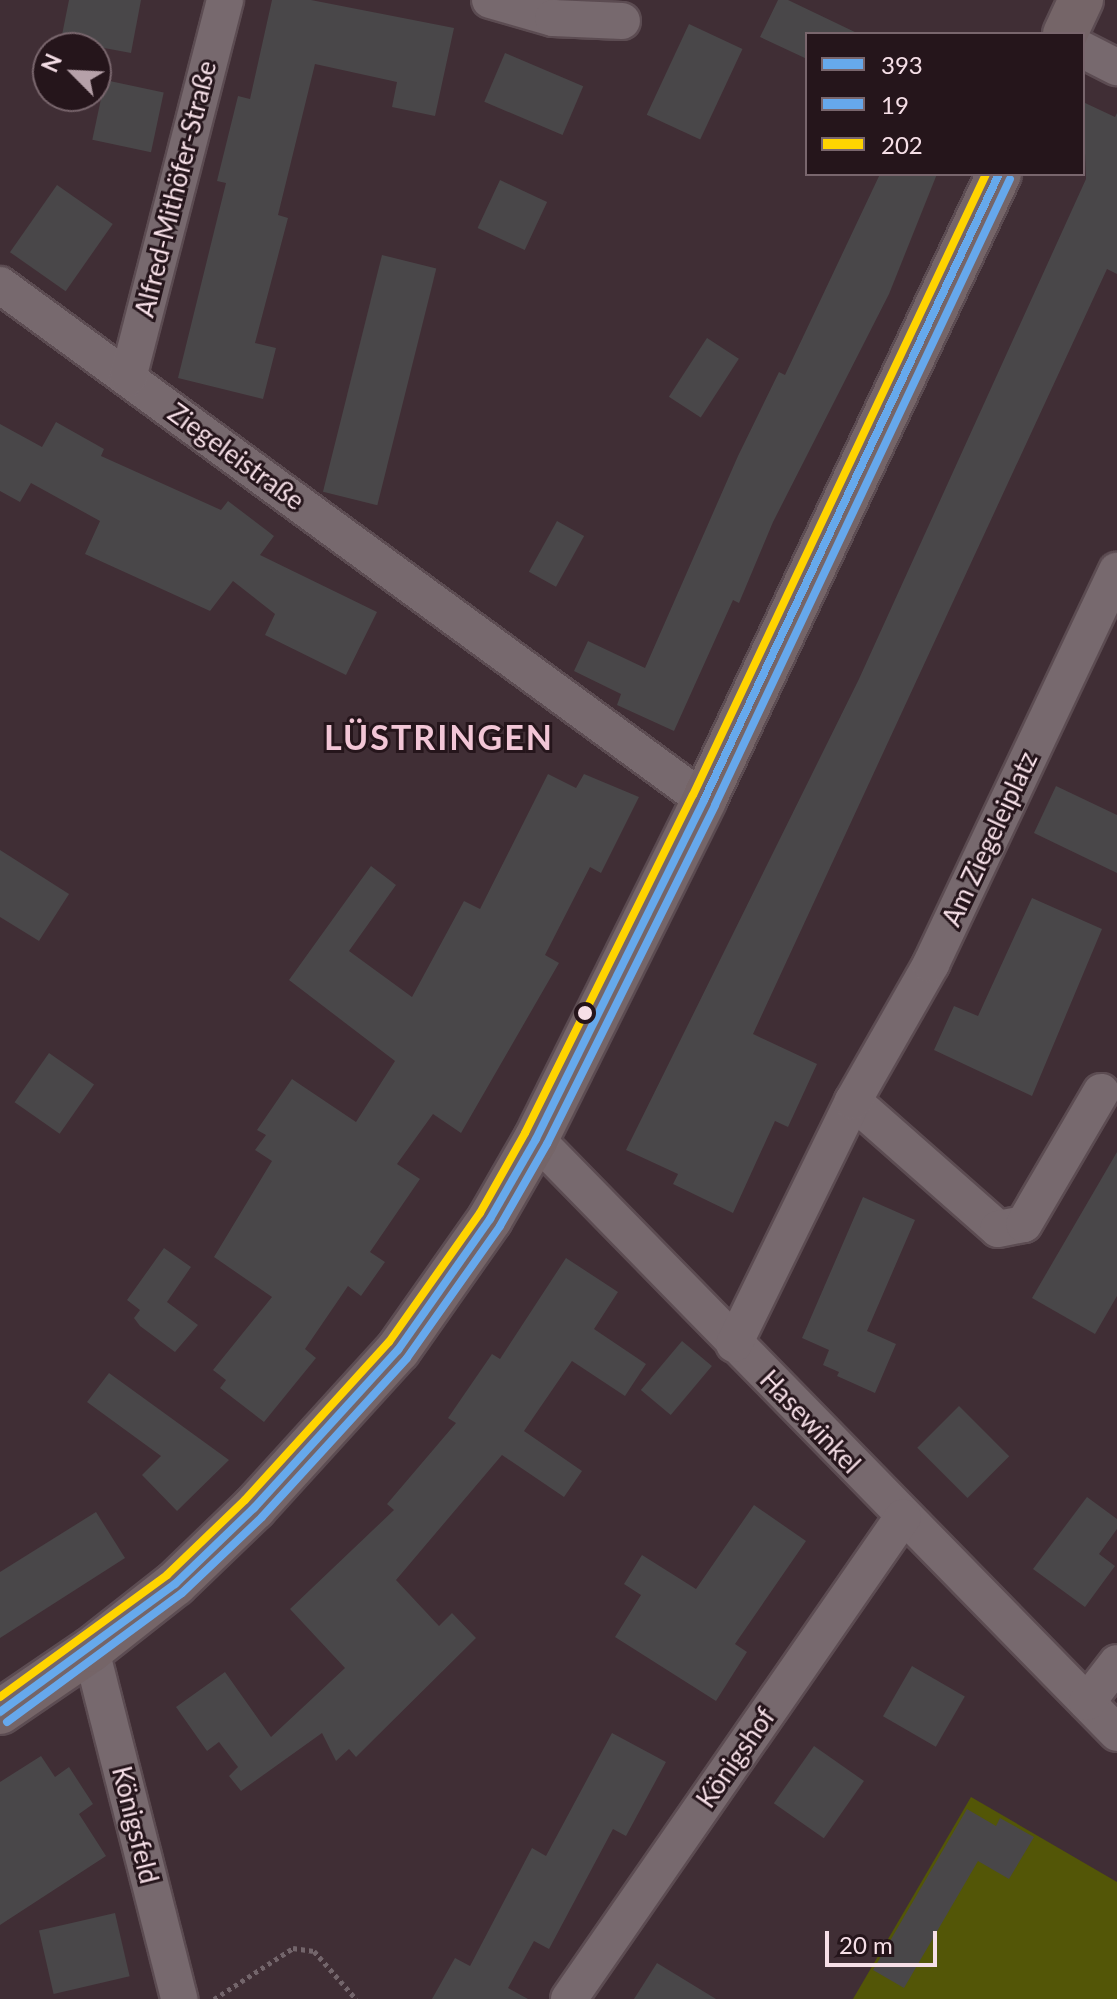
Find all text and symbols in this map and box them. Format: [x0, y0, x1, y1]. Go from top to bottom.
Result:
north arrow [32, 32, 112, 112]
legend [805, 32, 1085, 176]
text: N [36, 50, 67, 76]
text: 393 [881, 50, 923, 79]
street label: Alfred-Mithöfer-Straße [129, 58, 223, 320]
text: 19 [881, 90, 909, 119]
text: 202 [881, 130, 923, 159]
street label: Ziegeleistraße [162, 397, 310, 517]
district label: LÜSTRINGEN [324, 717, 554, 757]
street label: Am Ziegeleiplatz [936, 747, 1044, 931]
unlabelled marker [577, 1005, 593, 1021]
street label: Hasewinkel [753, 1364, 867, 1480]
street label: Königshof [690, 1702, 782, 1814]
street label: Königsfeld [105, 1763, 165, 1887]
scale bar [829, 1915, 941, 1965]
text: 20 m [839, 1930, 893, 1959]

